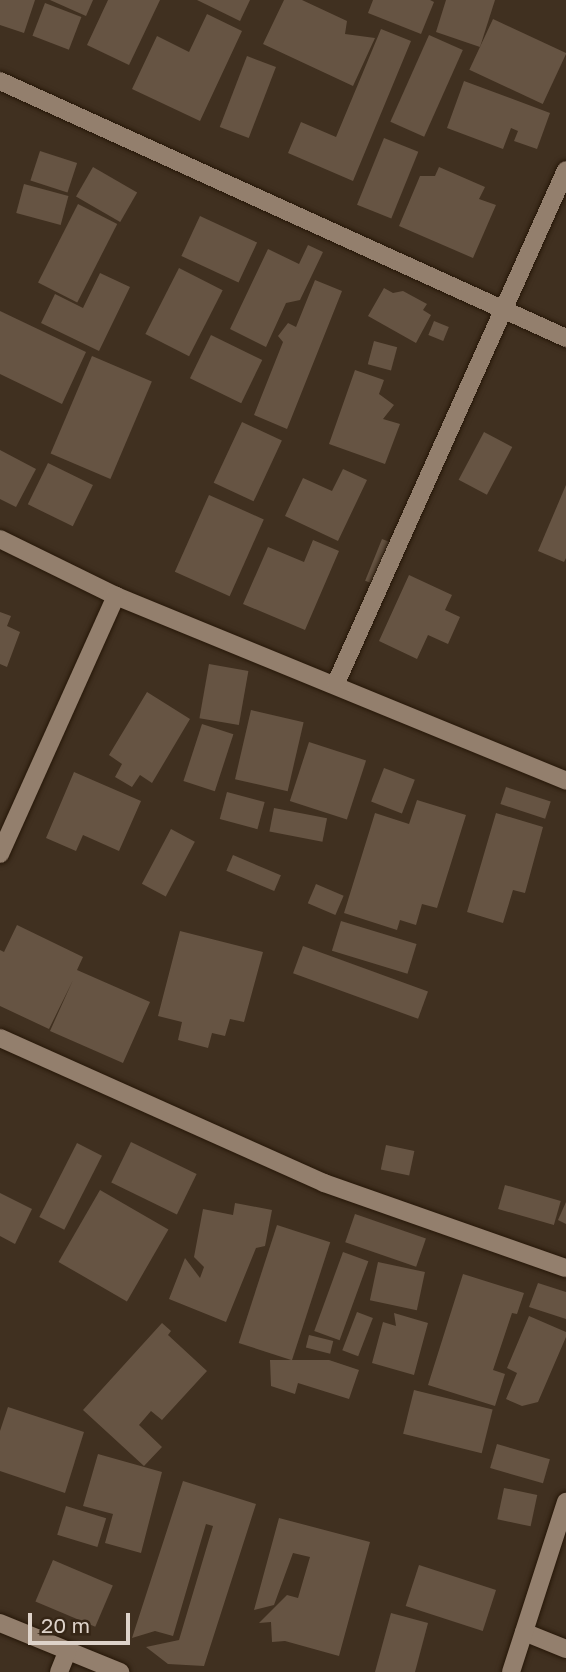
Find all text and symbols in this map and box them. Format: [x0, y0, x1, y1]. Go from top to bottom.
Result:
scale bar [32, 1598, 133, 1642]
text: 20 m [41, 1612, 90, 1638]

